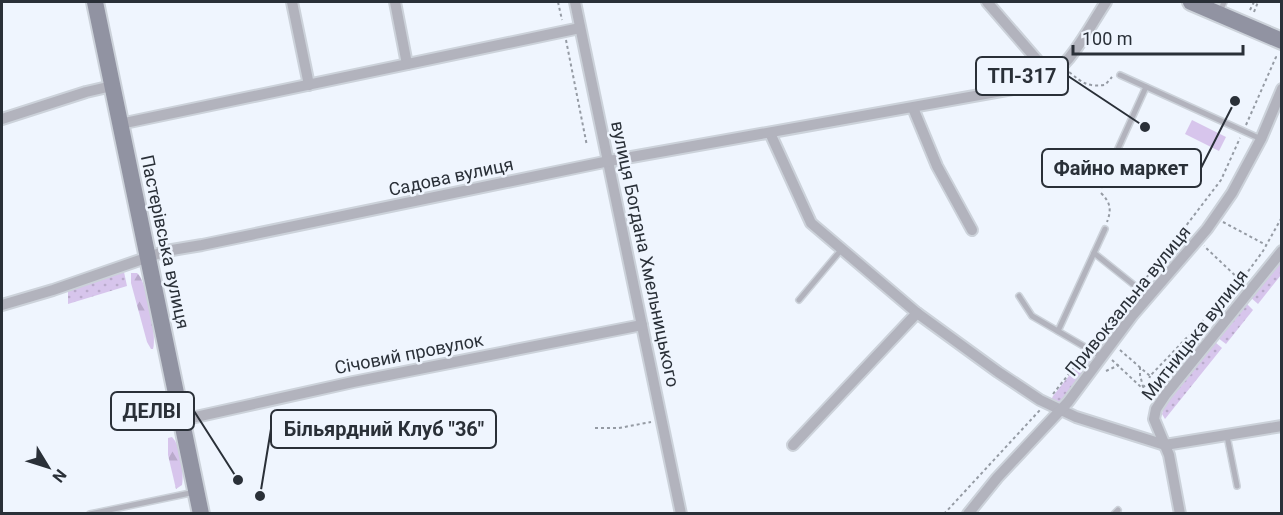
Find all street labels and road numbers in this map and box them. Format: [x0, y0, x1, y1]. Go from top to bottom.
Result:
street label: вулиця Богдана Хмельницького [607, 119, 684, 389]
street label: Пастерівська вулиця [137, 153, 194, 331]
street label: Садова вулиця [387, 153, 515, 200]
street label: Привокзальна вулиця [1061, 221, 1195, 380]
street label: Митницька вулиця [1137, 265, 1252, 404]
street label: Січовий провулок [333, 329, 485, 378]

